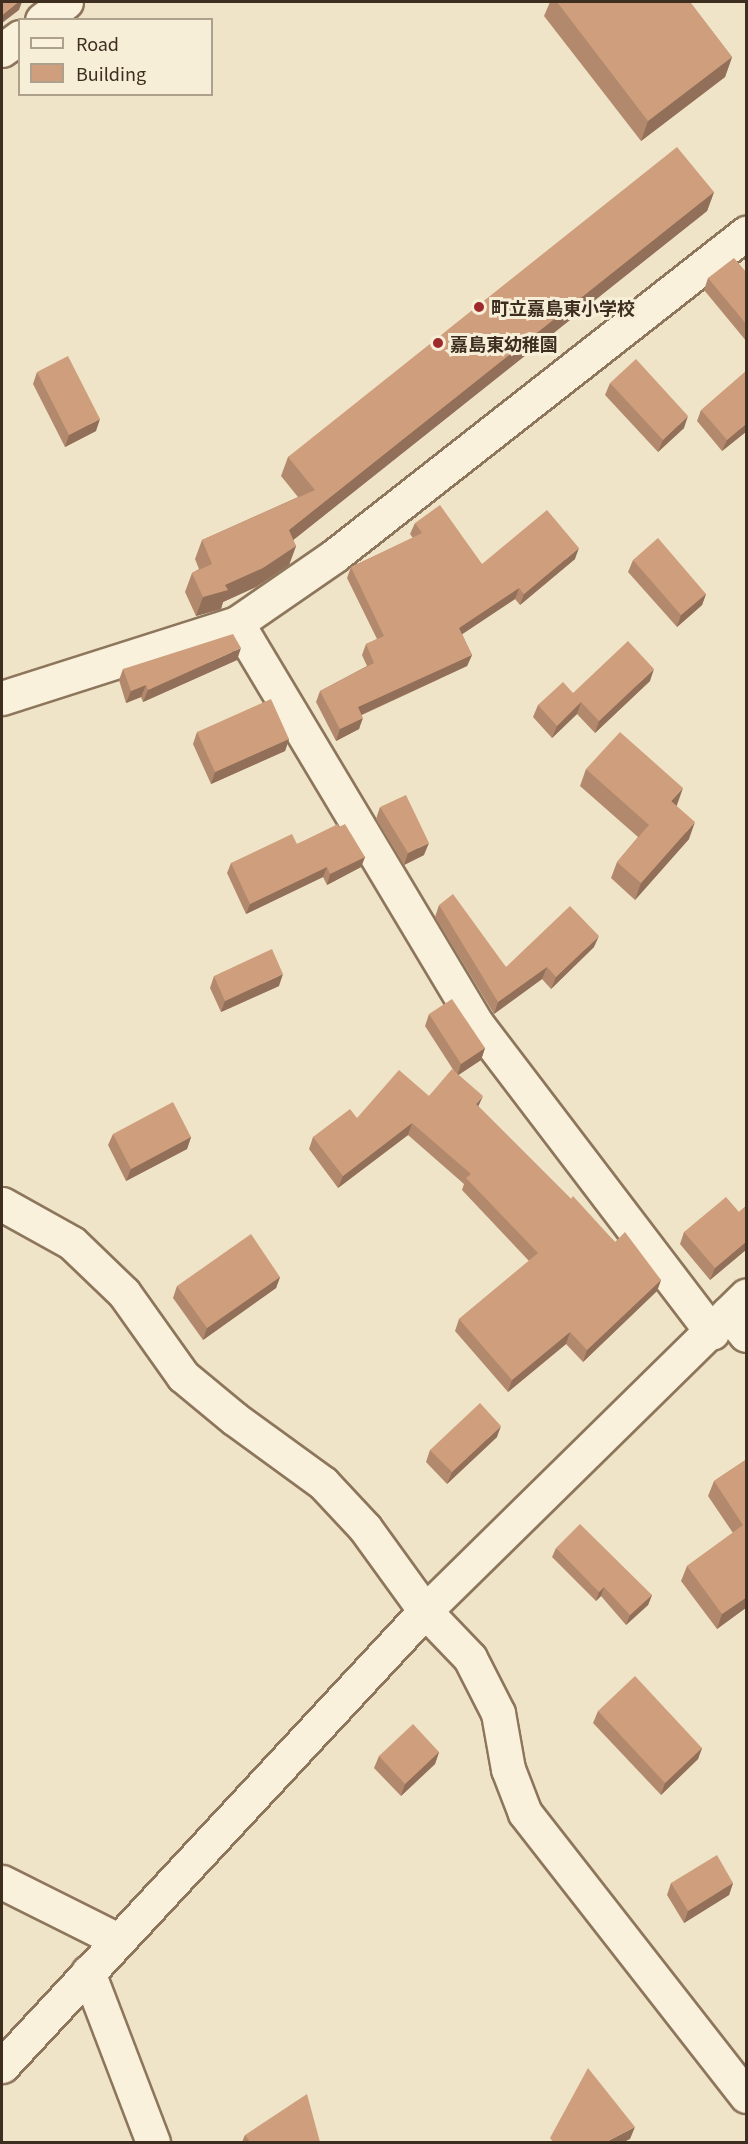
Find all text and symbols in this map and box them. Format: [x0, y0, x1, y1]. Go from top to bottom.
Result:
legend [18, 18, 213, 96]
text: Road [76, 30, 119, 56]
text: Building [76, 60, 146, 86]
place label: 町立嘉島東小学校 [491, 296, 635, 318]
marker: 町立嘉島東小学校 [472, 300, 486, 314]
place label: 嘉島東幼稚園 [450, 332, 558, 354]
marker: 嘉島東幼稚園 [431, 336, 445, 350]

